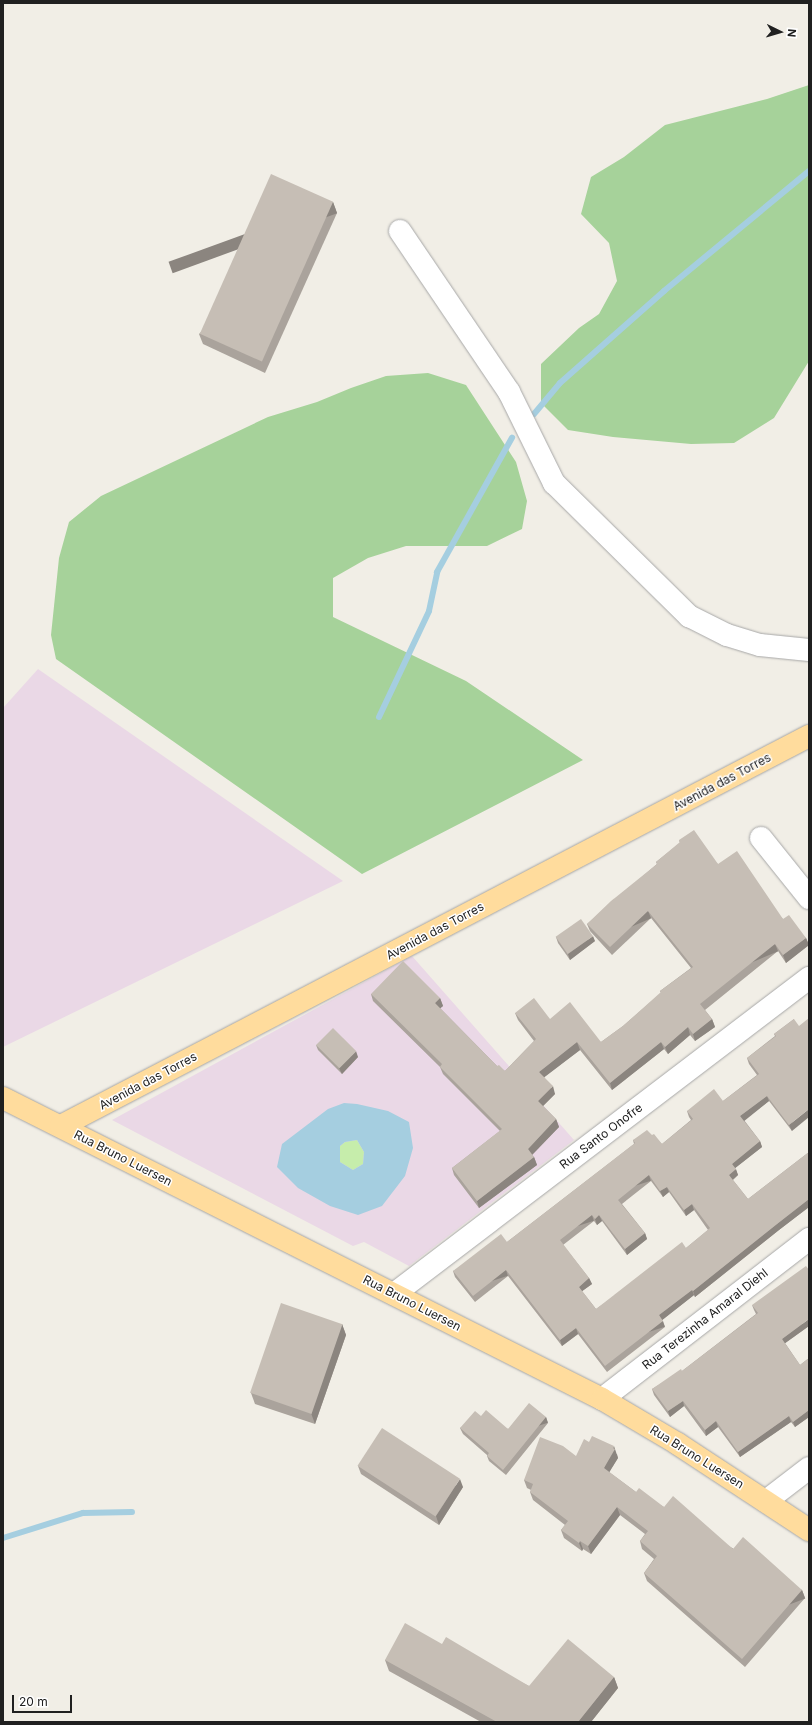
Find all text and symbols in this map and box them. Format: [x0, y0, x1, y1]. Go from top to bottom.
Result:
north arrow [760, 12, 800, 52]
text: N [785, 28, 799, 38]
street label: Avenida das Torres [671, 750, 773, 814]
street label: Avenida das Torres [384, 899, 486, 963]
street label: Avenida das Torres [97, 1049, 199, 1113]
street label: Rua Santo Onofre [557, 1100, 645, 1172]
street label: Rua Bruno Luersen [72, 1127, 174, 1189]
street label: Rua Terezinha Amaral Diehl [639, 1266, 771, 1372]
street label: Rua Bruno Luersen [361, 1272, 463, 1334]
street label: Rua Bruno Luersen [647, 1422, 747, 1492]
scale bar [14, 1687, 74, 1713]
text: 20 m [19, 1694, 48, 1709]

